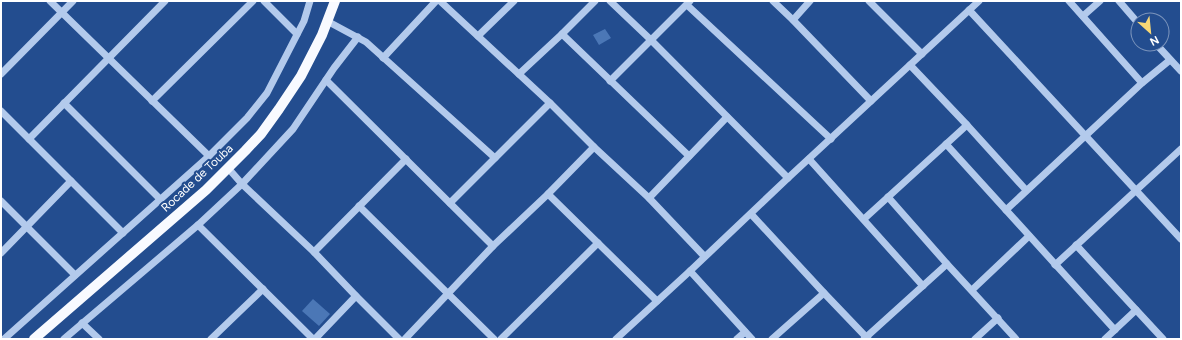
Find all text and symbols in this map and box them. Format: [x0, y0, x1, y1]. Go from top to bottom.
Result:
north arrow [1130, 12, 1170, 52]
text: N [1148, 33, 1161, 48]
street label: Rocade de Touba [158, 141, 236, 215]

